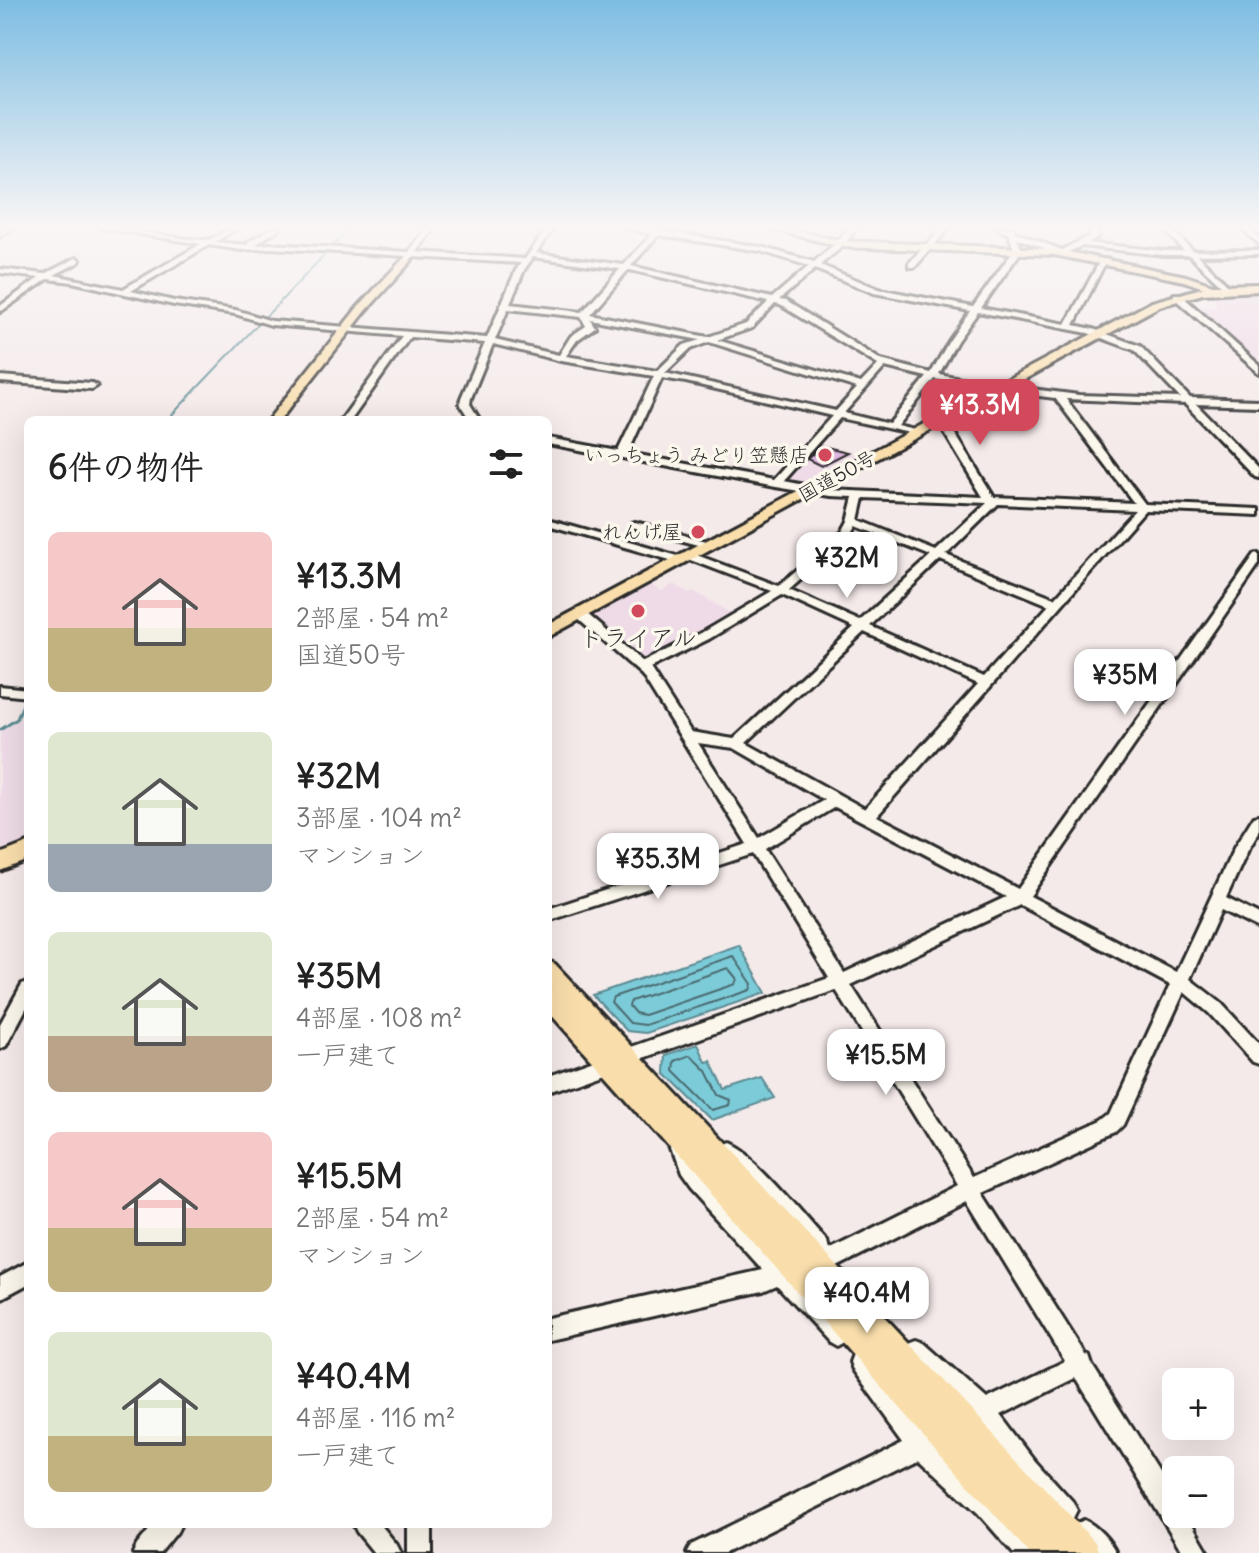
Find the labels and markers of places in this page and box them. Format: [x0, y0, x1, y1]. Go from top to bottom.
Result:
pin: ¥13.3M [915, 379, 1045, 447]
place label: いっちょう みどり笠懸店 [584, 442, 809, 467]
marker: いっちょう みどり笠懸店 [816, 446, 834, 464]
place label: れんげ屋 [602, 519, 682, 544]
marker: れんげ屋 [689, 523, 707, 541]
pin: ¥32M [800, 532, 894, 600]
marker: トライアル [629, 602, 647, 620]
place label: トライアル [579, 622, 697, 652]
pin: ¥35M [1078, 649, 1172, 717]
pin: ¥35.3M [593, 833, 723, 901]
pin: ¥15.5M [821, 1029, 951, 1097]
pin: ¥40.4M [802, 1267, 932, 1335]

